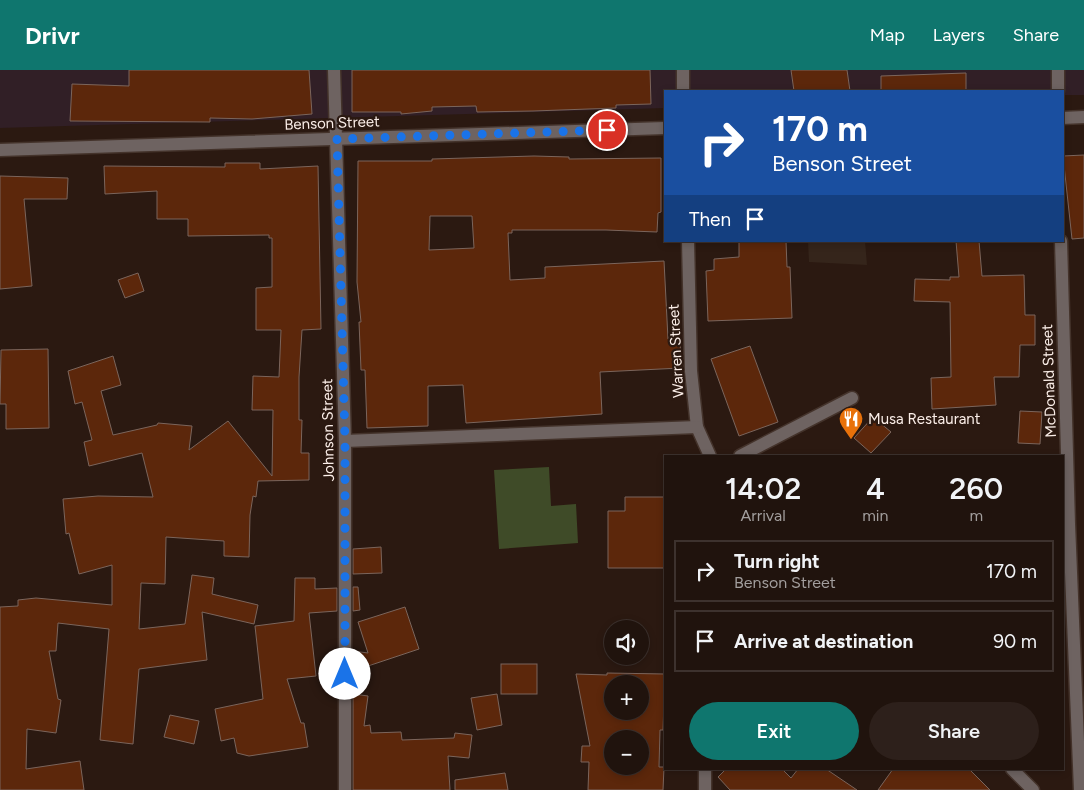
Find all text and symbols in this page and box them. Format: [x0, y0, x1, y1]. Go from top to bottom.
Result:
text: Drivr [25, 21, 80, 50]
text: Map [870, 24, 905, 46]
text: Layers [933, 24, 985, 46]
text: Share [1013, 24, 1059, 46]
text: 170 m [772, 108, 868, 150]
pin [586, 109, 628, 151]
icon: right [689, 110, 754, 175]
street label: Benson Street [284, 112, 380, 134]
icon: arrive [593, 116, 621, 144]
text: Benson Street [772, 150, 912, 177]
icon: arrive [741, 205, 769, 233]
text: Then [689, 208, 731, 231]
street label: Warren Street [665, 303, 687, 398]
street label: McDonald Street [1038, 324, 1060, 438]
street label: Johnson Street [318, 378, 338, 482]
restaurant icon: Musa Restaurant [838, 406, 864, 440]
place label: Musa Restaurant [868, 410, 981, 428]
text: 14:02 [725, 470, 801, 507]
text: 4 [866, 470, 885, 507]
text: 260 [949, 470, 1003, 507]
text: Arrival [740, 506, 786, 525]
text: min [862, 506, 888, 525]
text: m [969, 506, 983, 525]
text: Turn right [734, 550, 820, 573]
icon: right [691, 557, 719, 585]
text: 170 m [986, 560, 1037, 583]
text: Benson Street [734, 573, 836, 592]
map controls [604, 620, 649, 775]
button: sound [604, 620, 649, 665]
icon: arrive [691, 627, 719, 655]
text: Arrive at destination [734, 630, 913, 653]
text: 90 m [993, 630, 1037, 653]
position arrow [318, 647, 370, 699]
button: + [604, 675, 649, 720]
button: Exit [689, 702, 859, 760]
button: Share [869, 702, 1039, 760]
button: − [604, 730, 649, 775]

